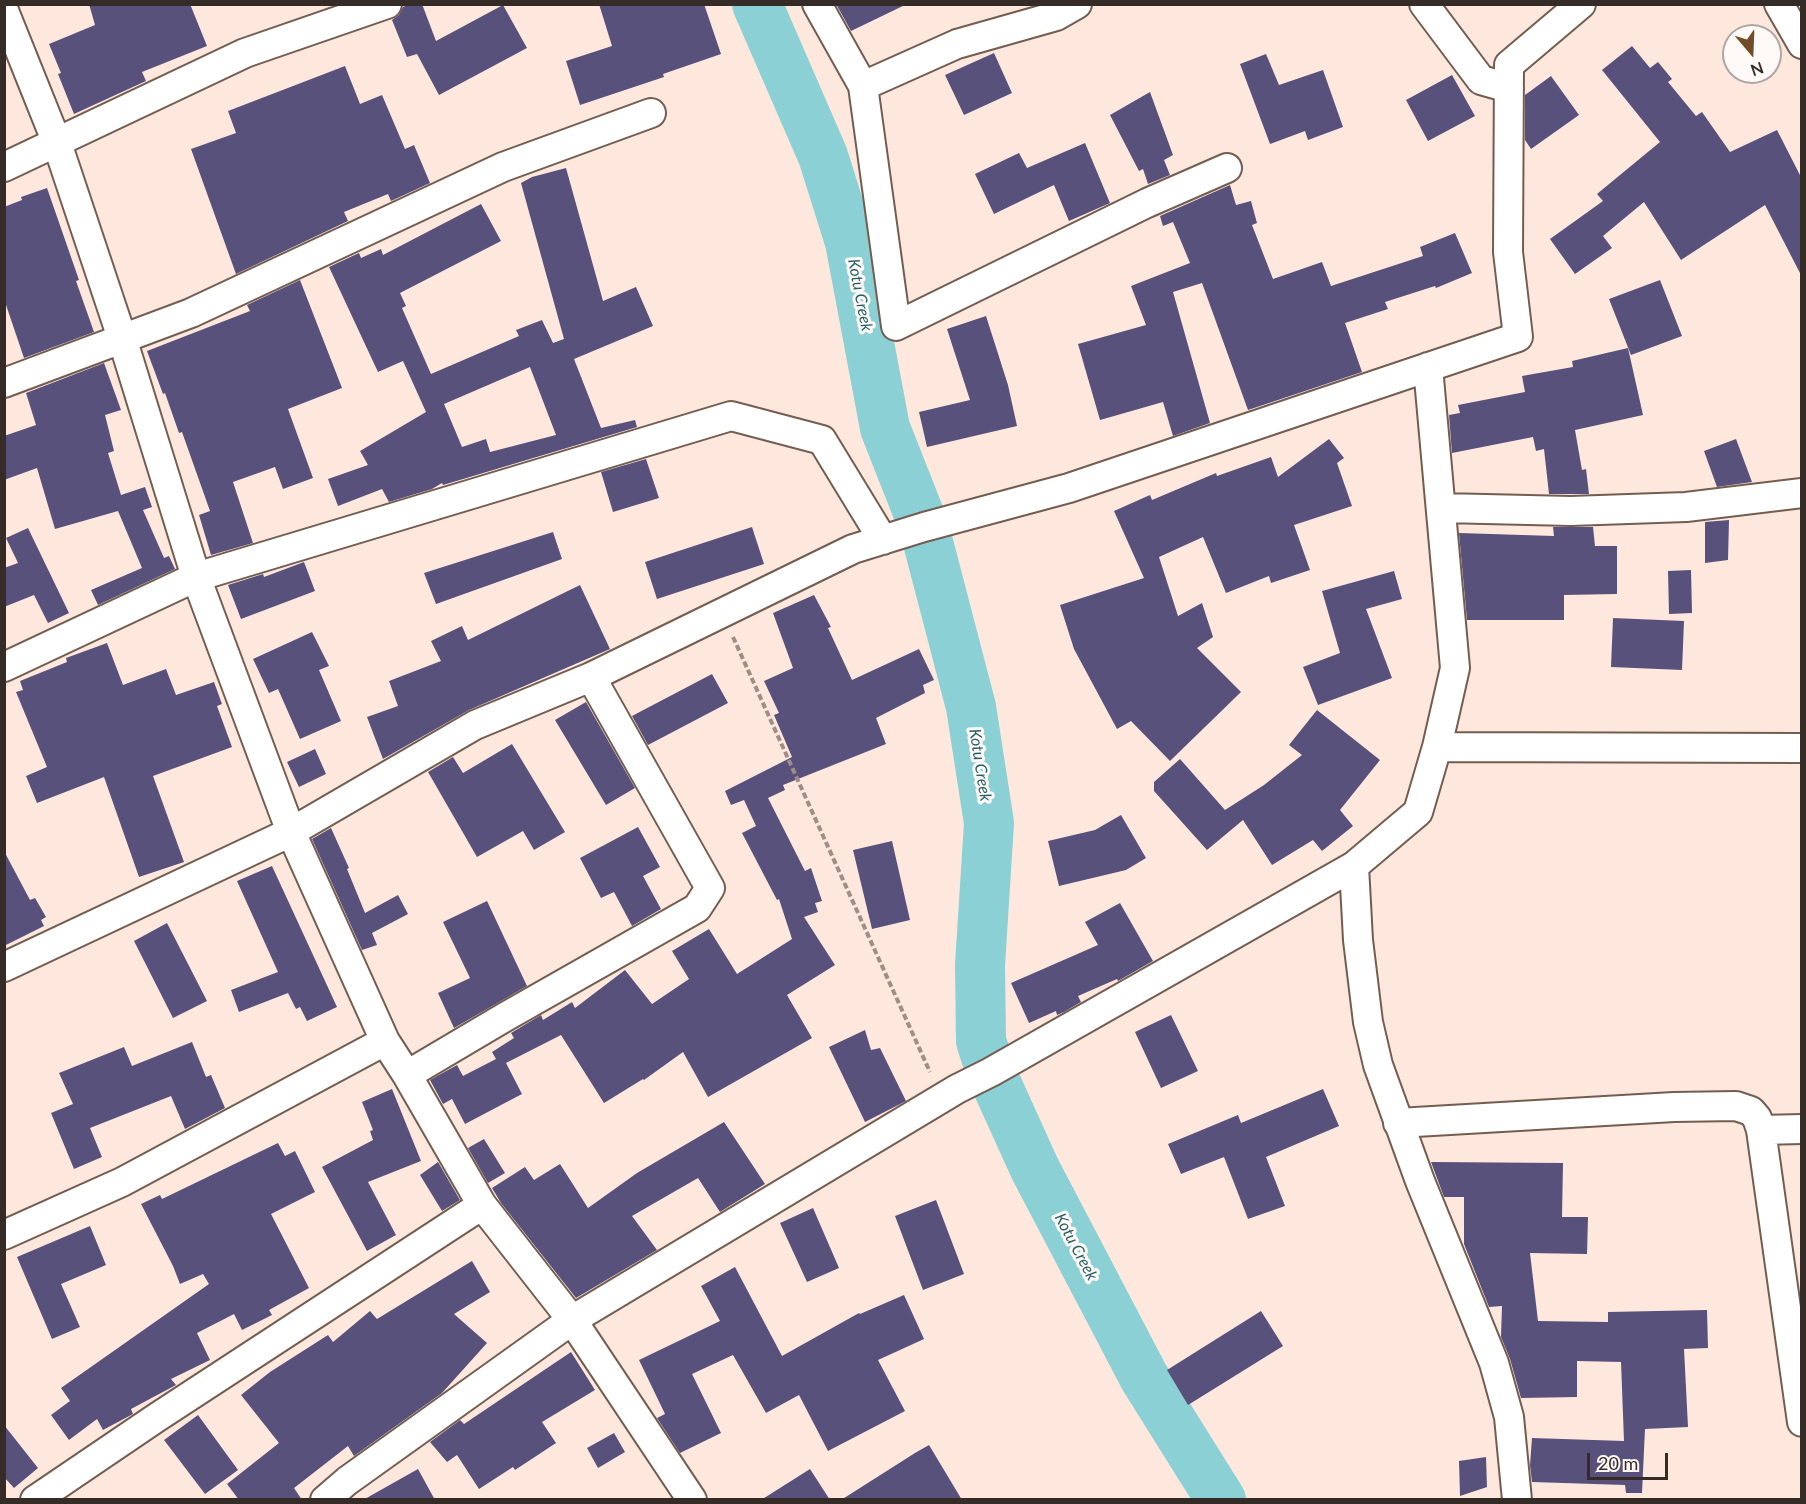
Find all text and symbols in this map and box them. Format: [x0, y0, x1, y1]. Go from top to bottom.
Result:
north arrow [1722, 24, 1782, 84]
text: N [1748, 59, 1766, 81]
water label: Kotu Creek [844, 257, 876, 333]
water label: Kotu Creek [965, 727, 995, 803]
water label: Kotu Creek [1050, 1210, 1102, 1284]
scale bar [1590, 1441, 1671, 1479]
text: 20 m [1598, 1452, 1638, 1474]

